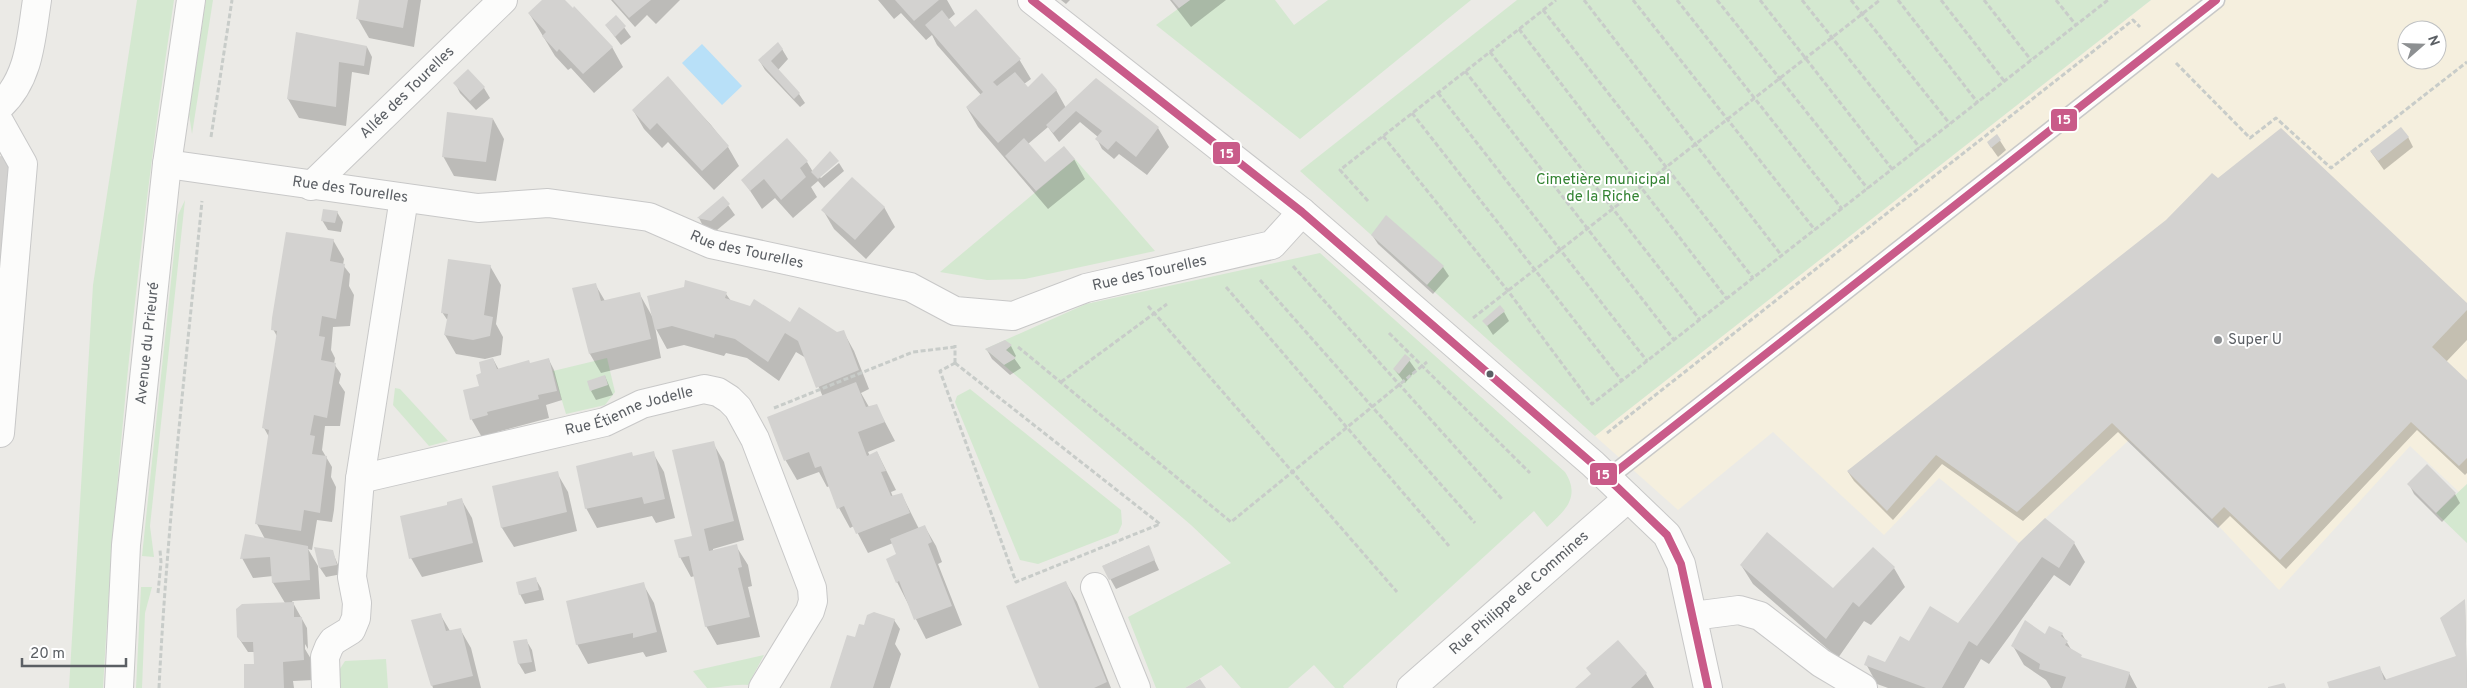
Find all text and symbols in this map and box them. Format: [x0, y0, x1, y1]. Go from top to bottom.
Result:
north arrow [2397, 20, 2447, 70]
text: N [2423, 33, 2443, 49]
street label: Allée des Tourelles [356, 43, 459, 143]
line badge: 15 [2050, 108, 2078, 132]
text: 15 [2057, 112, 2071, 129]
line badge: 15 [1212, 141, 1241, 165]
text: 15 [1220, 146, 1234, 163]
park label: Cimetière municipal de la Riche [1536, 171, 1670, 207]
street label: Rue des Tourelles [291, 172, 409, 208]
street label: Rue des Tourelles [687, 226, 805, 273]
street label: Rue des Tourelles [1090, 251, 1209, 296]
street label: Avenue du Prieuré [132, 281, 164, 406]
place label: Super U [2228, 331, 2282, 350]
marker: Super U [2212, 334, 2224, 346]
unlabelled marker [1485, 369, 1495, 379]
street label: Rue Étienne Jodelle [563, 382, 695, 440]
line badge: 15 [1589, 462, 1618, 486]
text: 15 [1596, 467, 1610, 484]
street label: Rue Philippe de Commines [1446, 527, 1593, 659]
scale bar [22, 636, 126, 668]
text: 20 m [30, 645, 65, 664]

